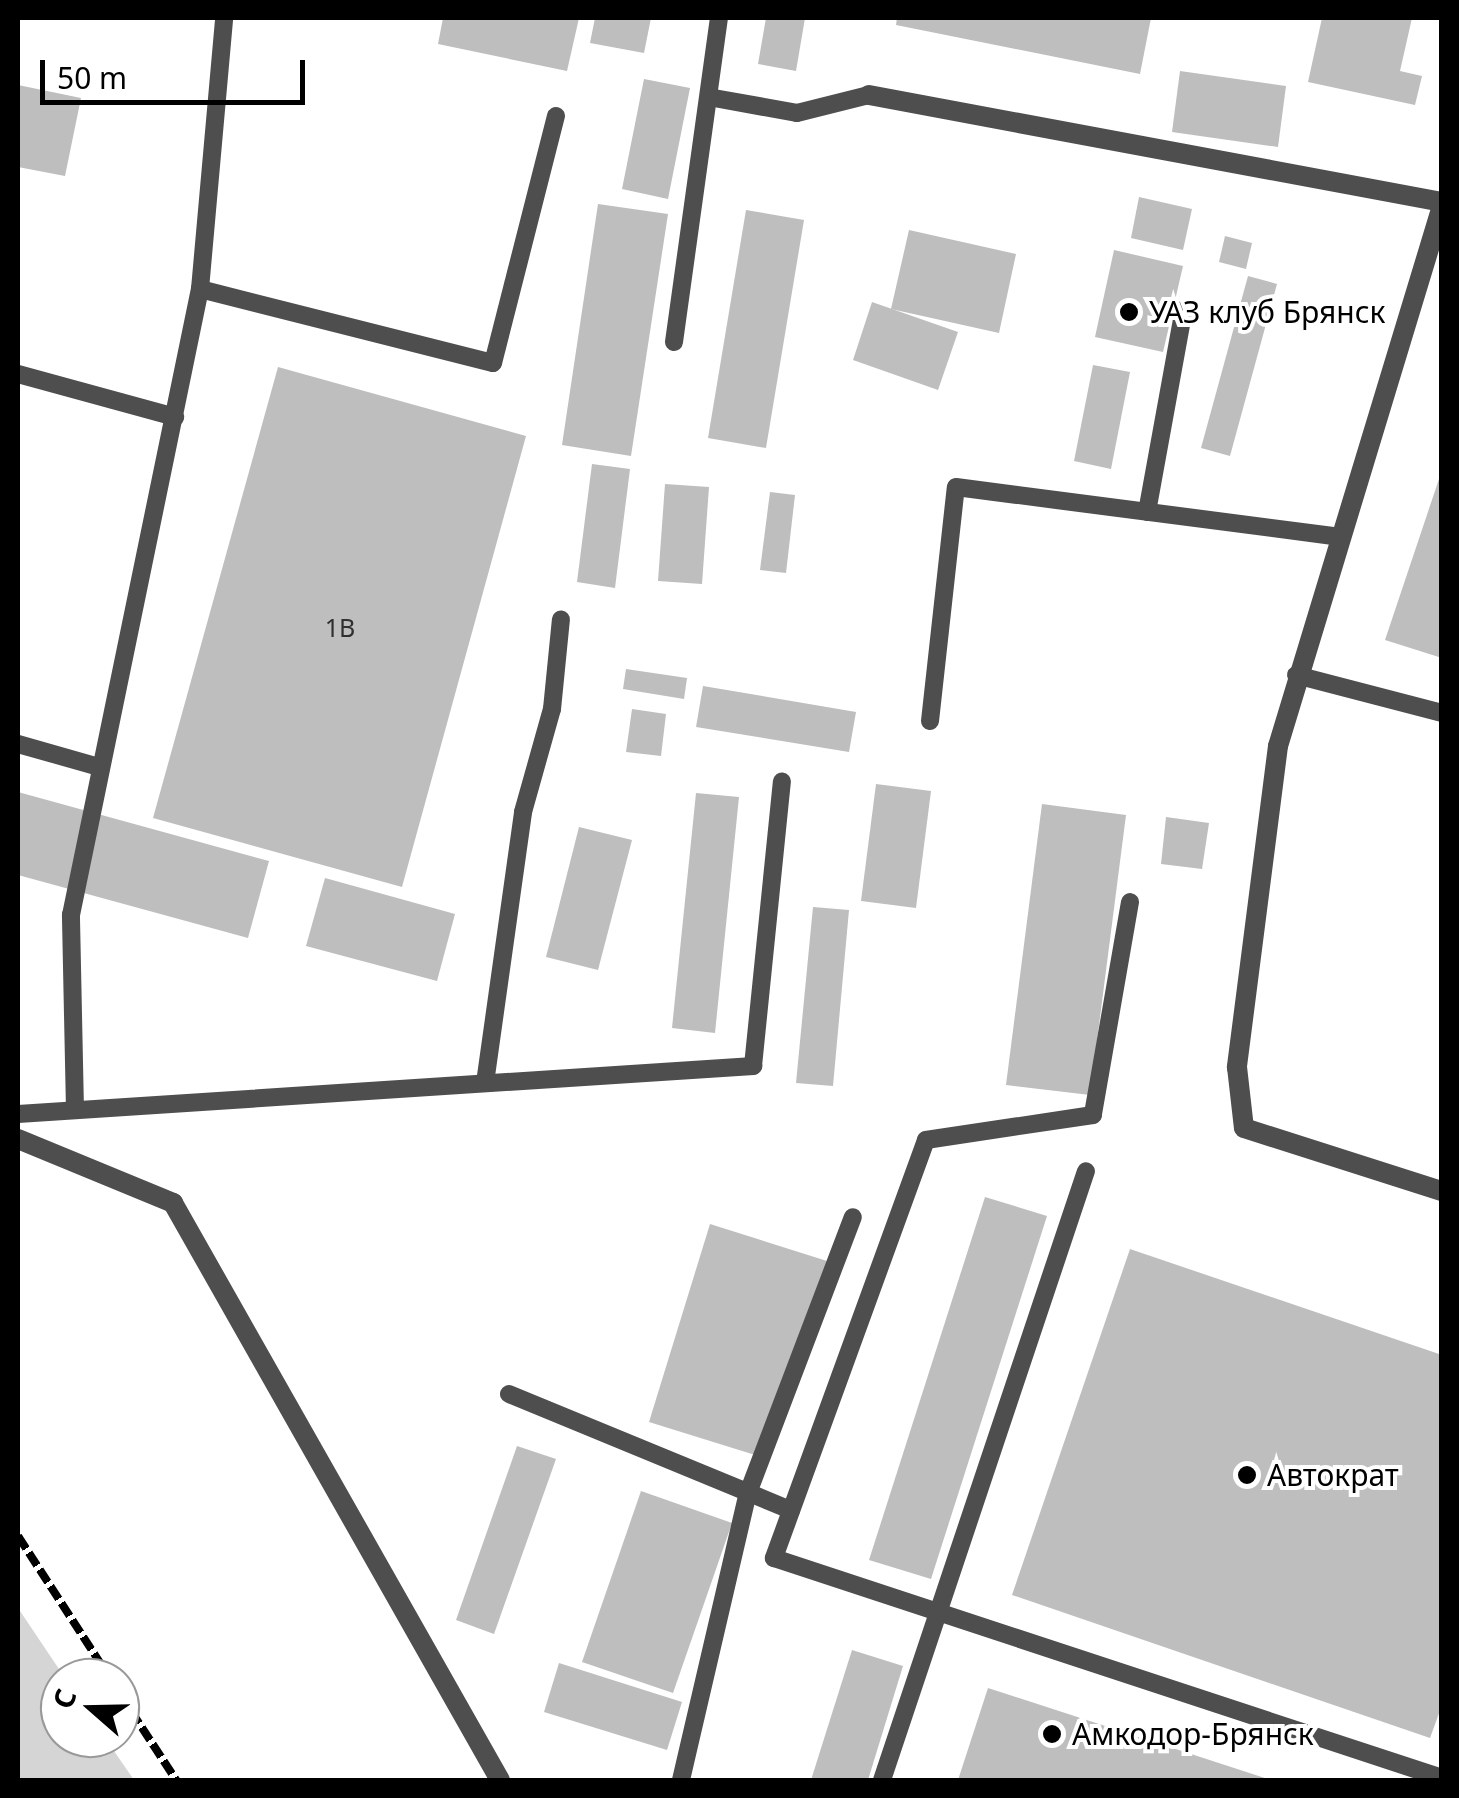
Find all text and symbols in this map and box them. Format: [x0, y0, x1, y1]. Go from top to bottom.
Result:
scale bar [45, 40, 310, 102]
text: 50 m [57, 57, 127, 98]
place label: УАЗ клуб Брянск [1149, 294, 1385, 330]
marker: УАЗ клуб Брянск [1118, 301, 1140, 323]
house number: 1В [325, 612, 355, 642]
place label: Автократ [1267, 1457, 1399, 1493]
marker: Автократ [1236, 1464, 1258, 1486]
north arrow [40, 1658, 140, 1758]
text: С [43, 1683, 85, 1713]
place label: Амкодор-Брянск [1072, 1716, 1314, 1752]
marker: Амкодор-Брянск [1041, 1723, 1063, 1745]

